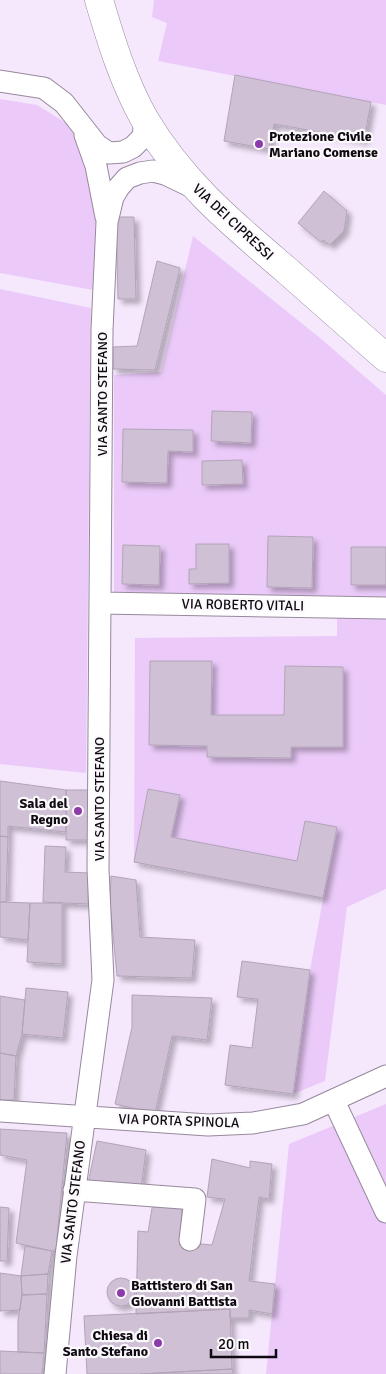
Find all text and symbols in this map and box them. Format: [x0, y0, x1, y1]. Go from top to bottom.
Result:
place label: Protezione Civile Mariano Comense [269, 128, 378, 161]
marker: Protezione Civile Mariano Comense [253, 138, 265, 150]
street label: VIA DEI CIPRESSI [189, 180, 277, 264]
street label: VIA SANTO STEFANO [94, 332, 111, 456]
street label: VIA ROBERTO VITALI [182, 595, 304, 615]
street label: VIA SANTO STEFANO [91, 737, 108, 861]
place label: Sala del Regno [19, 795, 69, 828]
marker: Sala del Regno [72, 805, 84, 817]
street label: VIA PORTA SPINOLA [118, 1110, 240, 1132]
street label: VIA SANTO STEFANO [57, 1139, 89, 1265]
place label: Battistero di San Giovanni Battista [131, 1277, 237, 1310]
marker: Battistero di San Giovanni Battista [115, 1287, 127, 1299]
scale bar [211, 1326, 276, 1358]
place label: Chiesa di Santo Stefano [63, 1327, 148, 1360]
text: 20 m [218, 1335, 249, 1353]
marker: Chiesa di Santo Stefano [152, 1337, 164, 1349]

